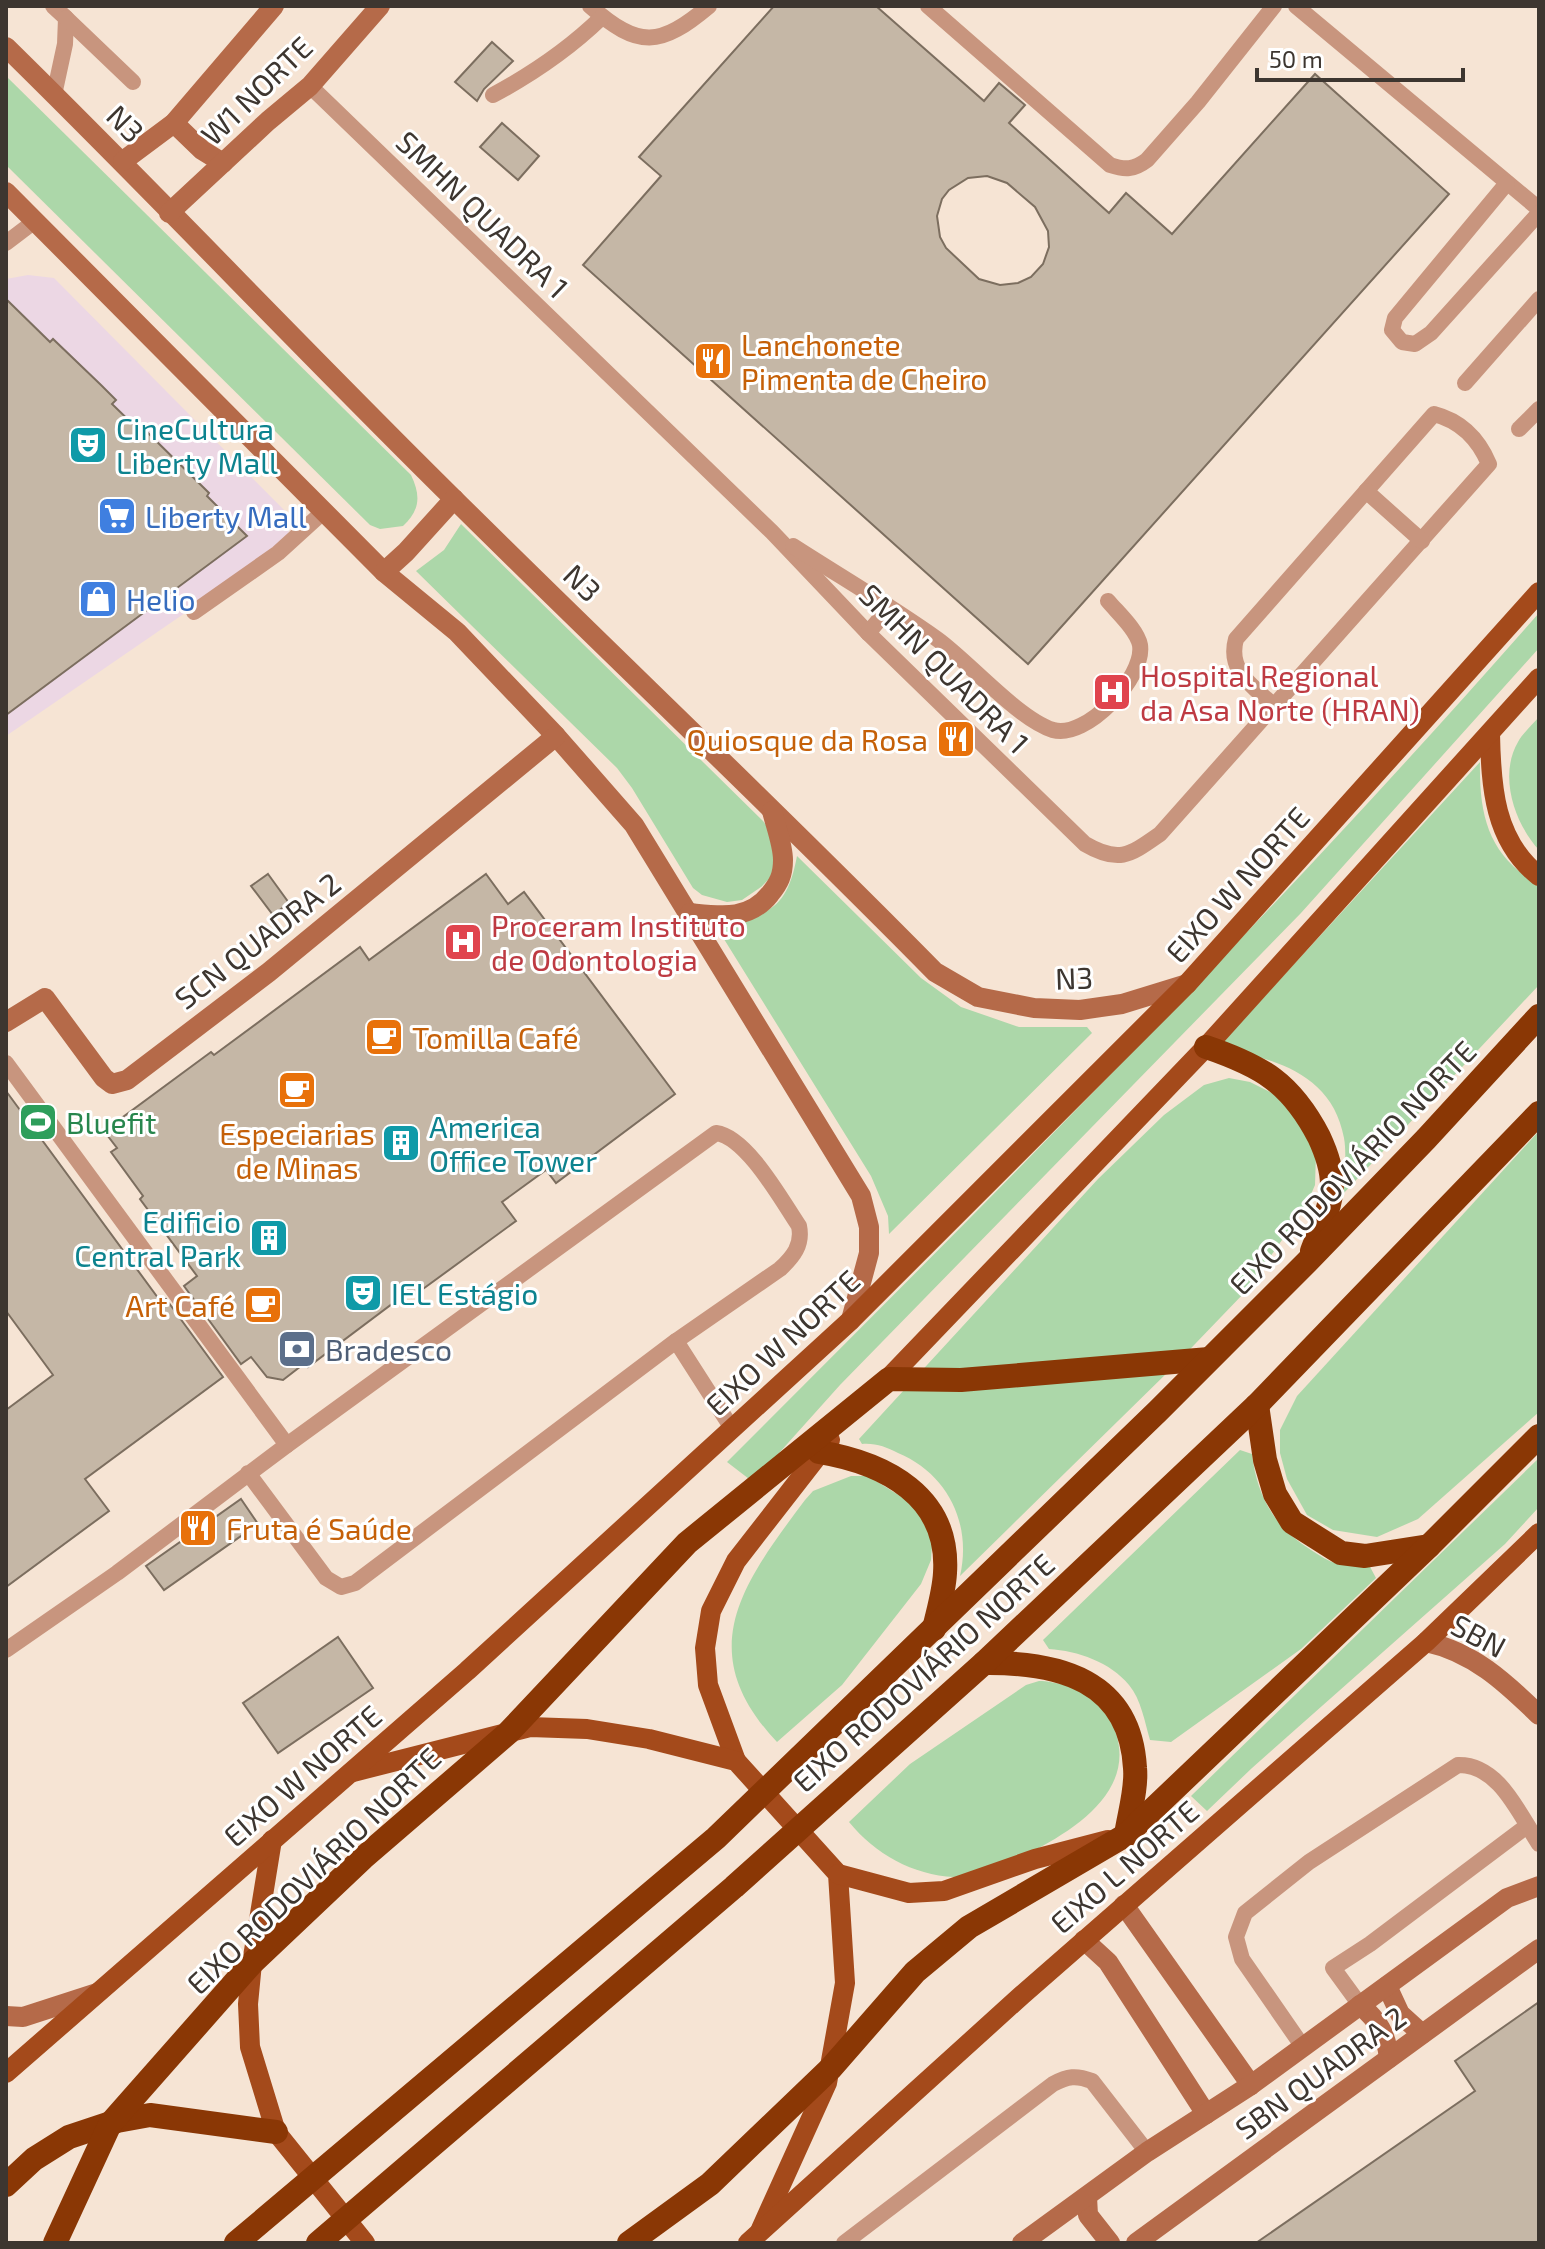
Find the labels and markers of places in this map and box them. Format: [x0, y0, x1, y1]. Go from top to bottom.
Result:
place label: Lanchonete Pimenta de Cheiro [741, 326, 987, 396]
restaurant icon: Lanchonete Pimenta de Cheiro [692, 340, 734, 382]
place label: CineCultura Liberty Mall [116, 410, 278, 480]
theatre icon: CineCultura Liberty Mall [67, 424, 109, 466]
supermarket icon: Liberty Mall [96, 495, 138, 537]
place label: Liberty Mall [145, 498, 307, 534]
shop icon: Helio [77, 578, 119, 620]
place label: Helio [126, 581, 196, 617]
place label: Hospital Regional da Asa Norte (HRAN) [1140, 657, 1420, 727]
hospital icon: Hospital Regional da Asa Norte (HRAN) [1091, 671, 1133, 713]
restaurant icon: Quiosque da Rosa [935, 718, 977, 760]
place label: Quiosque da Rosa [687, 721, 928, 757]
place label: Proceram Instituto de Odontologia [491, 907, 746, 977]
hospital icon: Proceram Instituto de Odontologia [442, 921, 484, 963]
cafe icon: Tomilla Café [363, 1016, 405, 1058]
place label: Tomilla Café [412, 1019, 579, 1055]
cafe icon: Especiarias de Minas [276, 1069, 318, 1111]
sports icon: Bluefit [17, 1101, 59, 1143]
place label: Bluefit [66, 1104, 156, 1140]
place label: America Office Tower [429, 1108, 597, 1178]
place label: Especiarias de Minas [219, 1115, 375, 1185]
building icon: America Office Tower [380, 1122, 422, 1164]
place label: Edificio Central Park [74, 1203, 241, 1273]
building icon: Edificio Central Park [248, 1217, 290, 1259]
theatre icon: IEL Estágio [342, 1272, 384, 1314]
place label: IEL Estágio [391, 1275, 538, 1311]
cafe icon: Art Café [242, 1284, 284, 1326]
place label: Art Café [125, 1287, 235, 1323]
bank icon: Bradesco [276, 1328, 318, 1370]
place label: Bradesco [325, 1331, 452, 1367]
restaurant icon: Fruta é Saúde [177, 1507, 219, 1549]
place label: Fruta é Saúde [226, 1510, 412, 1546]

